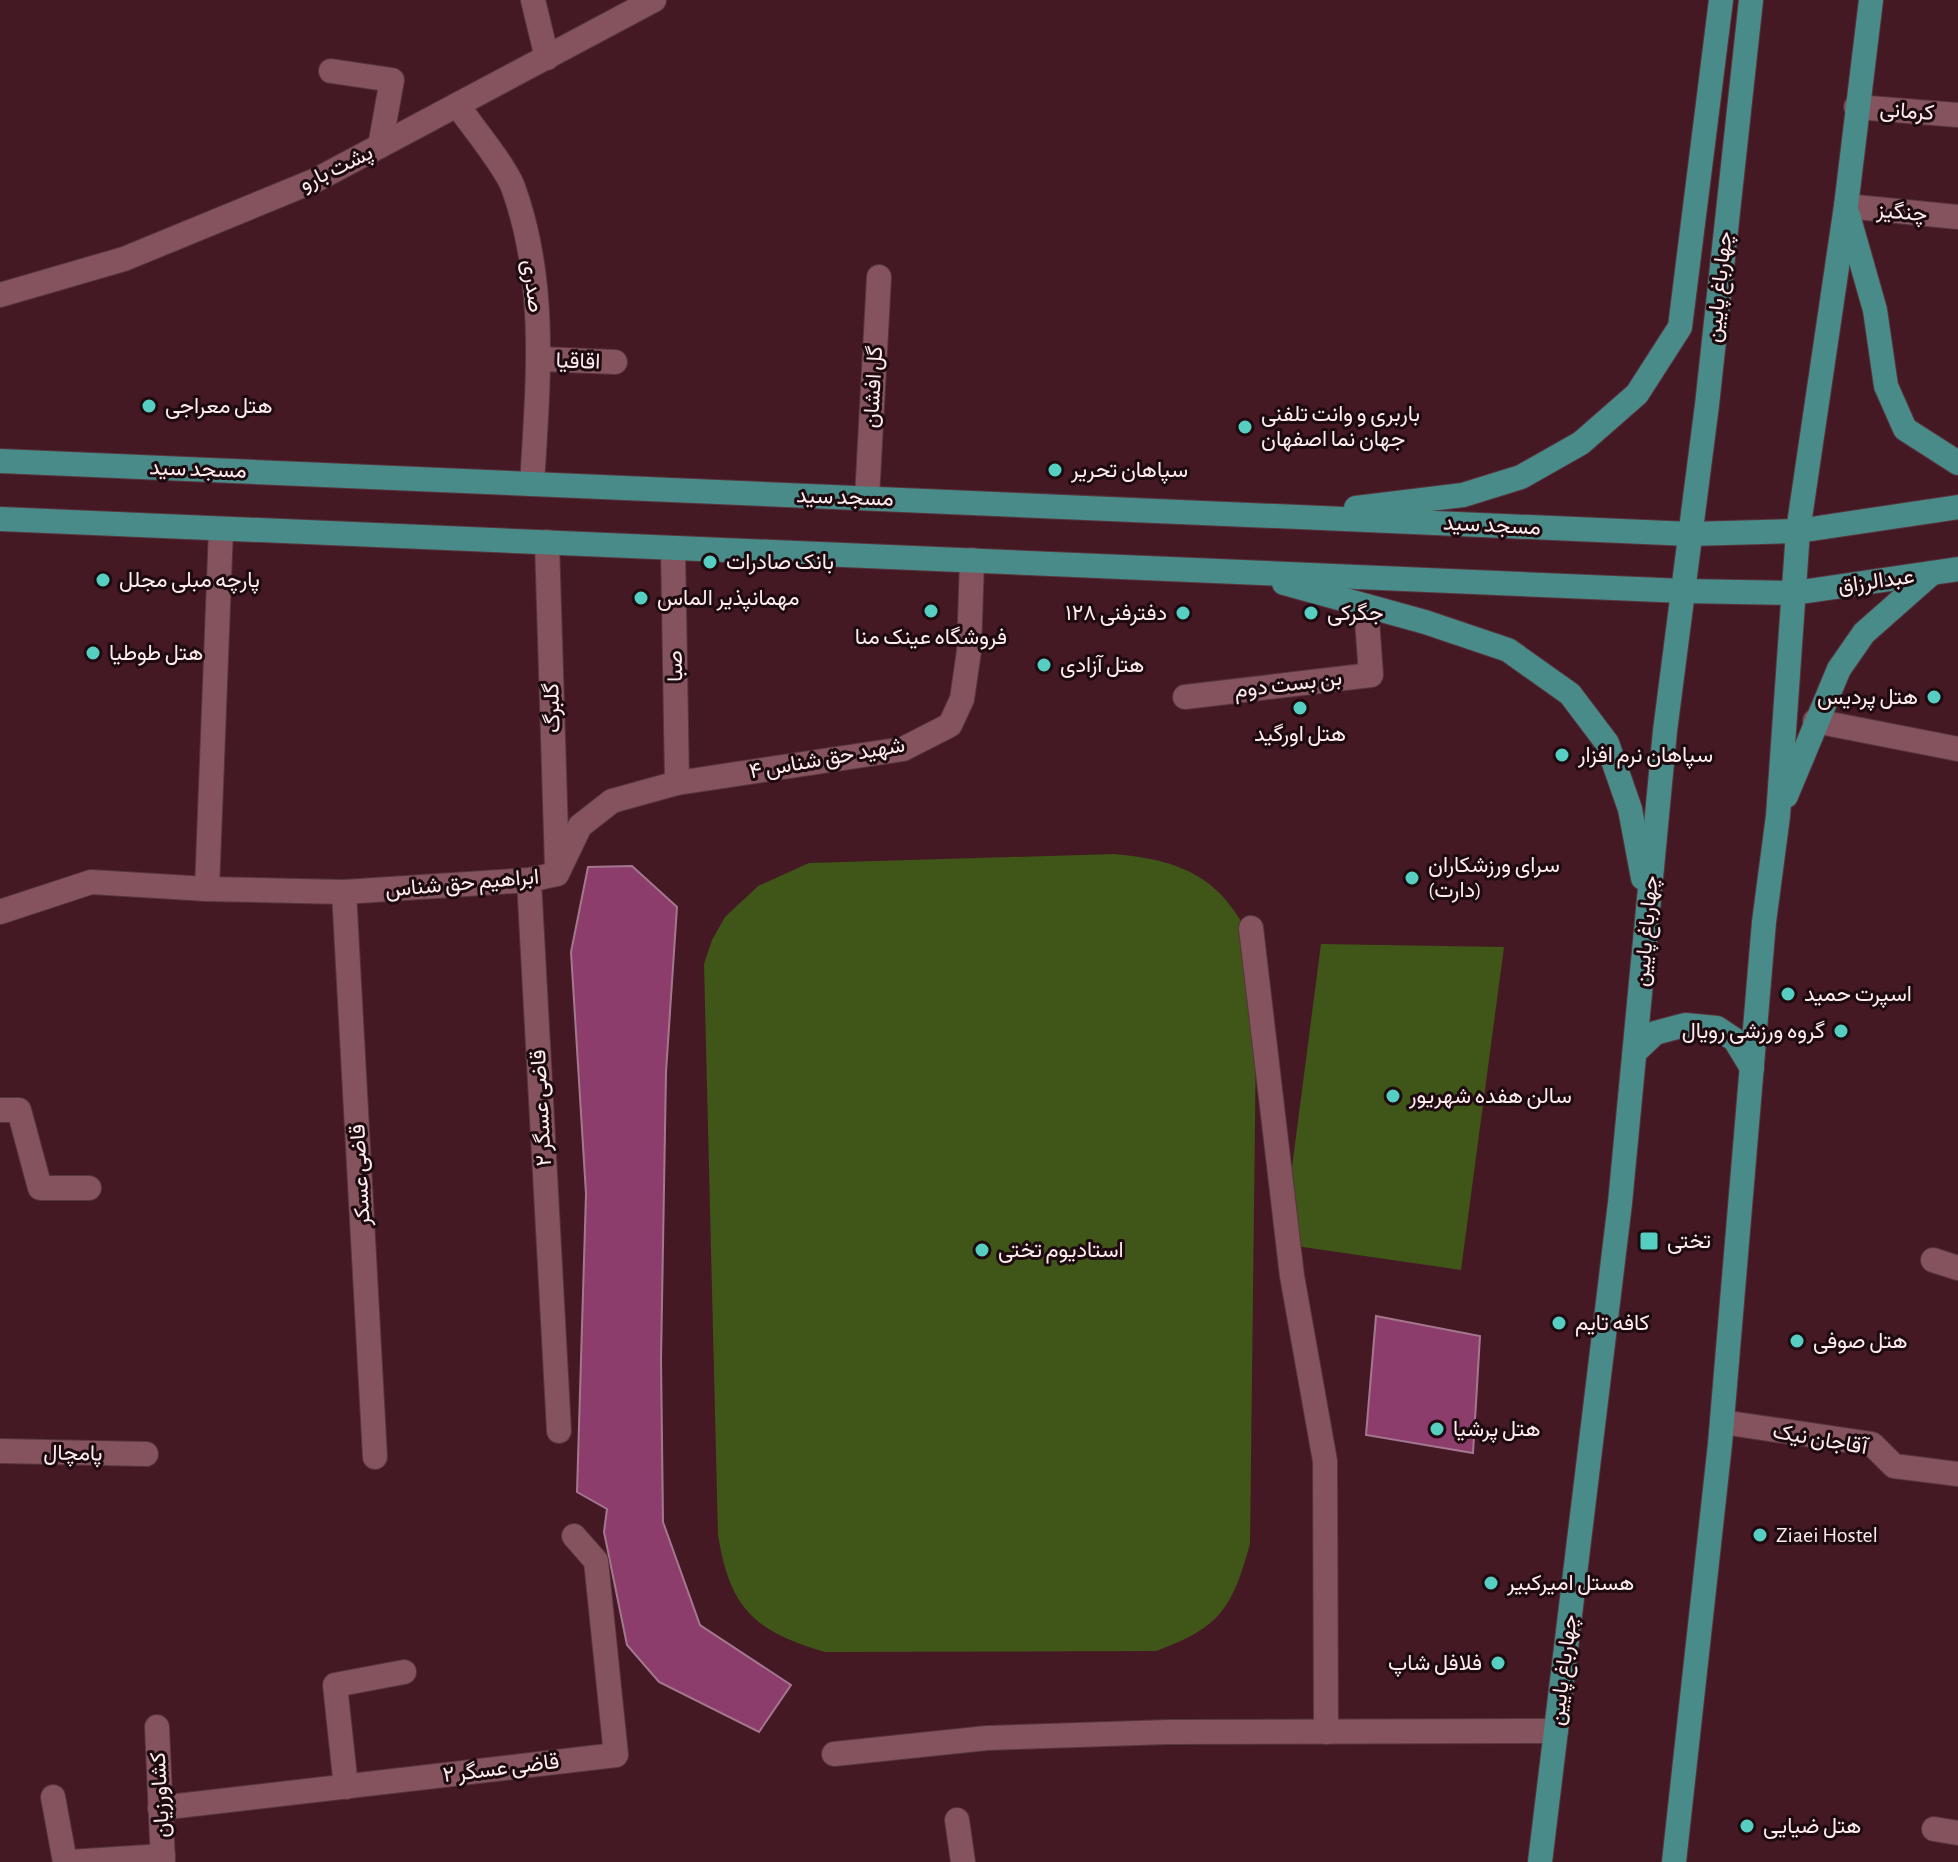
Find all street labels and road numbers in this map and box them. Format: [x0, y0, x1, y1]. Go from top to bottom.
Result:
street label: کرمانی [1879, 98, 1935, 126]
street label: پشت بارو [296, 141, 378, 198]
street label: چنگیز [1875, 199, 1928, 228]
street label: چهارباغ پایین [1702, 230, 1739, 344]
street label: صدری [517, 258, 547, 314]
street label: گل افشان [860, 345, 887, 429]
street label: اقاقیا [555, 349, 601, 374]
street label: مسجد سید [149, 456, 247, 483]
street label: مسجد سید [796, 484, 894, 511]
street label: مسجد سید [1443, 511, 1541, 540]
street label: عبدالرزاق [1836, 565, 1916, 599]
street label: صبا [664, 650, 687, 682]
street label: بن بست دوم [1233, 666, 1344, 705]
street label: گلبرگ [540, 682, 566, 733]
street label: شهید حق شناس ۴ [747, 733, 907, 785]
street label: ابراهیم حق شناس [384, 865, 540, 904]
street label: چهارباغ پایین [1630, 874, 1665, 988]
street label: قاضی عسگر ۲ [527, 1049, 557, 1167]
street label: قاضی عسکر [346, 1123, 376, 1227]
street label: آقاجان نیک [1771, 1420, 1871, 1459]
street label: پامچال [43, 1441, 103, 1468]
street label: چهارباغ پایین [1545, 1613, 1584, 1727]
street label: قاضی عسگر ۲ [442, 1750, 561, 1788]
street label: کشاورزیان [147, 1751, 175, 1839]

